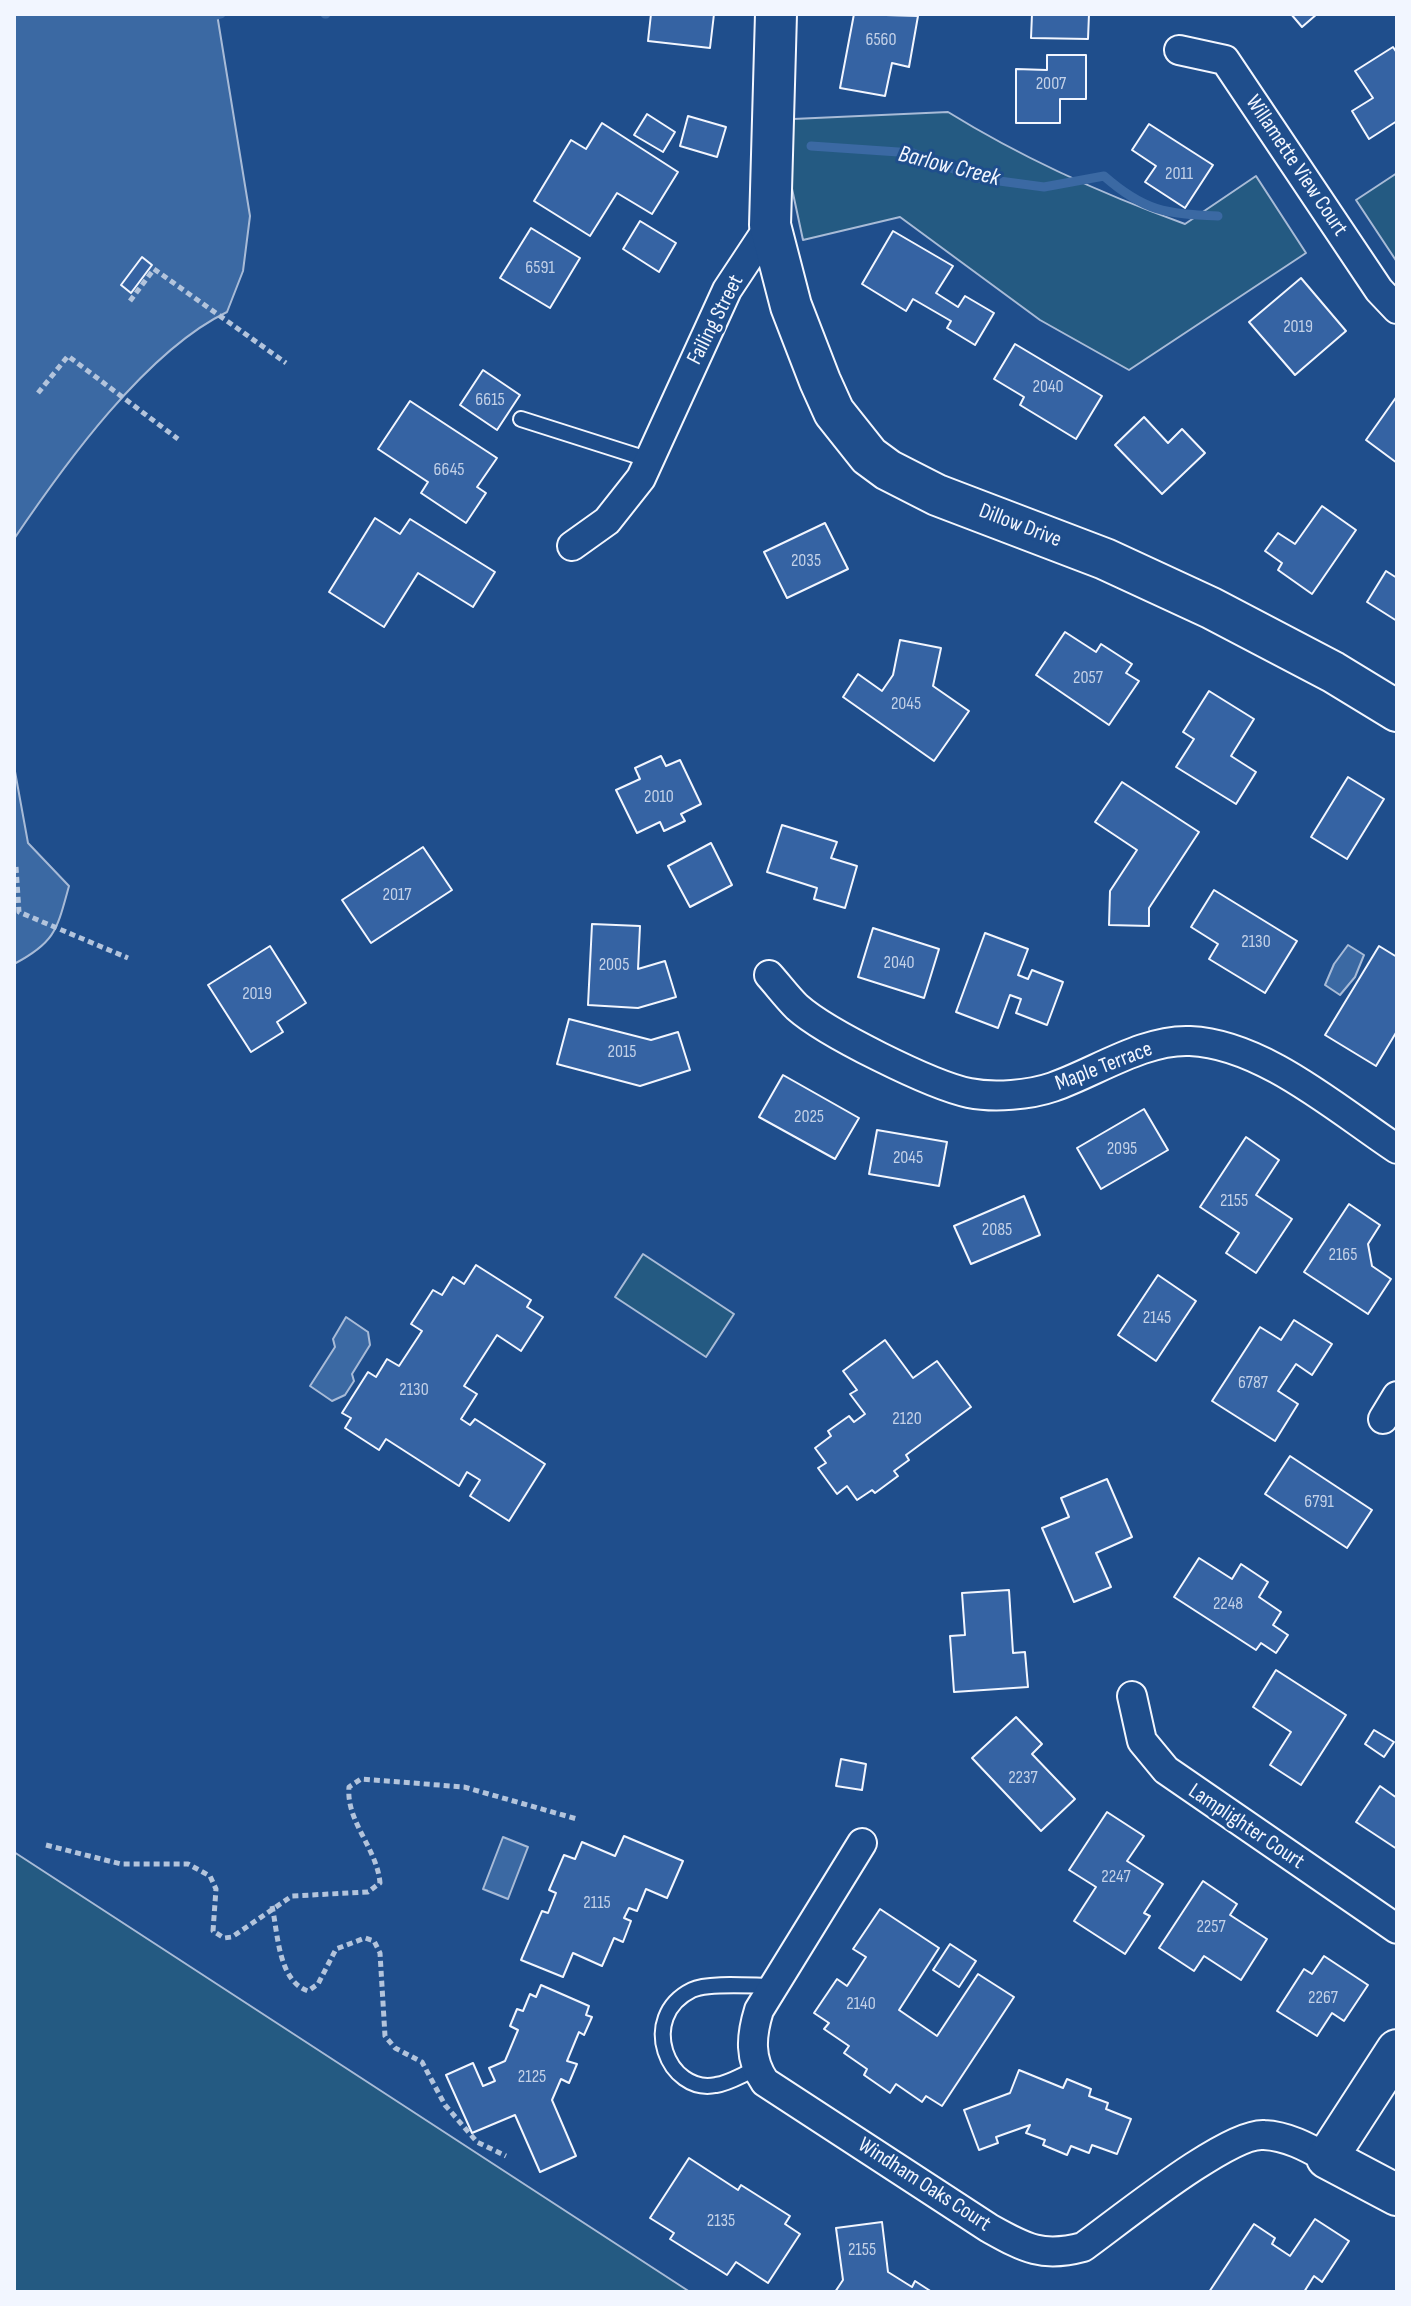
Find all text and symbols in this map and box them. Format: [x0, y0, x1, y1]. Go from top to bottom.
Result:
house number: 6560 [865, 29, 897, 51]
house number: 2007 [1036, 73, 1066, 95]
street label: Willamette View Court [1239, 91, 1353, 241]
water label: Barlow Creek [895, 141, 1003, 193]
house number: 2011 [1165, 163, 1193, 185]
house number: 6591 [525, 257, 555, 279]
street label: Failing Street [682, 271, 750, 369]
house number: 2019 [1283, 316, 1313, 338]
house number: 2040 [1033, 376, 1063, 398]
house number: 6615 [475, 389, 505, 411]
house number: 6645 [434, 459, 464, 481]
street label: Dillow Drive [975, 498, 1065, 554]
house number: 2035 [791, 550, 821, 572]
house number: 2057 [1073, 667, 1103, 689]
house number: 2045 [891, 693, 921, 715]
house number: 2010 [644, 786, 674, 808]
house number: 2017 [383, 884, 411, 906]
house number: 2130 [1241, 931, 1271, 953]
house number: 2040 [884, 952, 914, 974]
house number: 2005 [599, 954, 629, 976]
house number: 2019 [242, 983, 272, 1005]
street label: Maple Terrace [1052, 1036, 1156, 1098]
house number: 2015 [608, 1041, 636, 1063]
house number: 2025 [794, 1106, 824, 1128]
house number: 2095 [1107, 1138, 1137, 1160]
house number: 2045 [893, 1147, 923, 1169]
house number: 2155 [1220, 1190, 1248, 1212]
house number: 2085 [982, 1219, 1012, 1241]
house number: 2165 [1329, 1244, 1357, 1266]
house number: 2145 [1143, 1307, 1171, 1329]
house number: 6787 [1238, 1372, 1268, 1394]
house number: 2130 [399, 1379, 429, 1401]
house number: 2120 [892, 1408, 922, 1430]
house number: 6791 [1304, 1491, 1334, 1513]
house number: 2248 [1213, 1593, 1243, 1615]
house number: 2237 [1008, 1767, 1038, 1789]
street label: Lamplighter Court [1183, 1779, 1309, 1875]
house number: 2247 [1101, 1866, 1131, 1888]
house number: 2115 [583, 1892, 611, 1914]
house number: 2257 [1196, 1916, 1226, 1938]
house number: 2267 [1308, 1987, 1338, 2009]
house number: 2140 [846, 1993, 876, 2015]
house number: 2125 [518, 2066, 546, 2088]
street label: Windham Oaks Court [853, 2132, 995, 2238]
house number: 2135 [707, 2210, 735, 2232]
house number: 2155 [848, 2239, 876, 2261]

